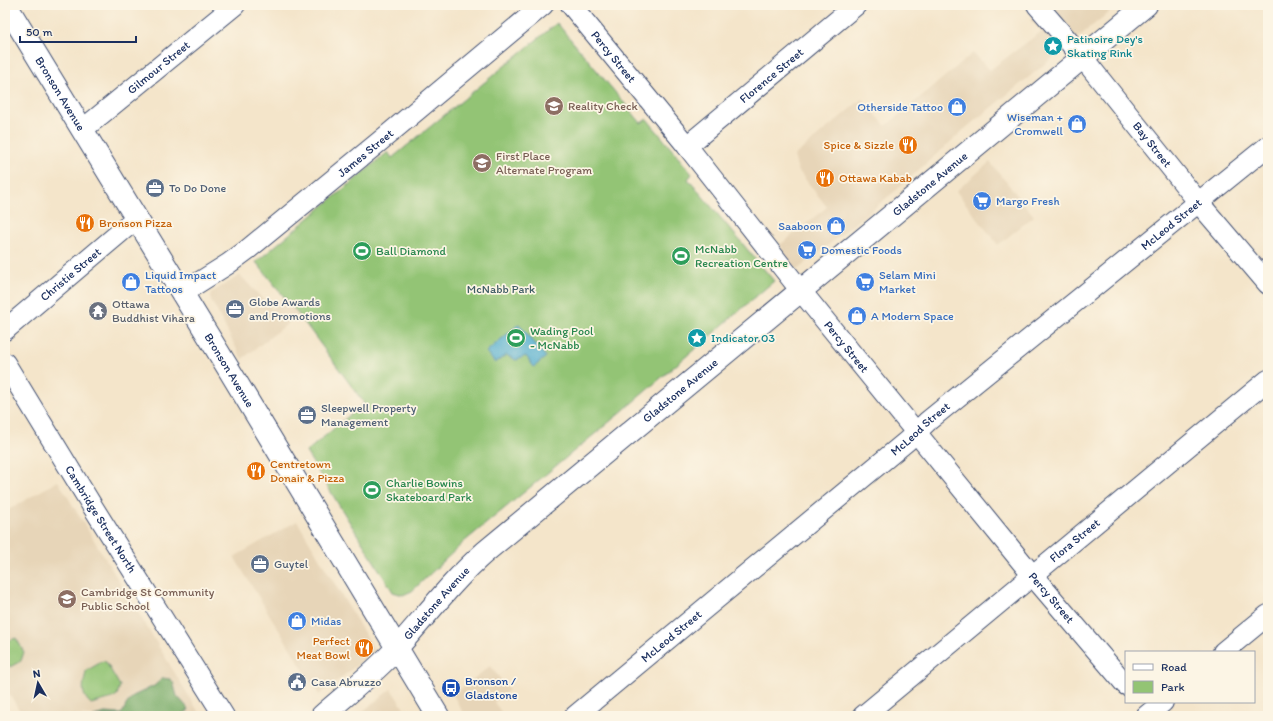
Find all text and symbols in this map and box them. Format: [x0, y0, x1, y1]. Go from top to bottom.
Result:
scale bar [20, 18, 136, 44]
text: 50 m [26, 25, 52, 39]
street label: Percy Street [588, 28, 639, 86]
place label: Patinoire Dey's Skating Rink [1067, 32, 1143, 60]
place icon: Patinoire Dey's Skating Rink [1042, 35, 1064, 57]
street label: Gilmour Street [125, 37, 193, 97]
street label: Florence Street [737, 45, 807, 106]
street label: Bronson Avenue [32, 54, 88, 134]
school or university icon: Reality Check [543, 95, 565, 117]
shop icon: Otherside Tattoo [946, 96, 968, 118]
place label: Reality Check [568, 99, 638, 113]
place label: Otherside Tattoo [857, 100, 943, 114]
place label: Wiseman + Cromwell [1007, 110, 1064, 138]
shop icon: Wiseman + Cromwell [1066, 113, 1088, 135]
street label: Bay Street [1130, 119, 1175, 170]
street label: James Street [335, 126, 396, 180]
restaurant icon: Spice & Sizzle [897, 134, 919, 156]
place label: Spice & Sizzle [824, 138, 894, 152]
place label: First Place Alternate Program [496, 149, 592, 177]
street label: Gladstone Avenue [889, 149, 970, 219]
school or university icon: First Place Alternate Program [471, 152, 493, 174]
restaurant icon: Ottawa Kabab [814, 167, 836, 189]
place label: Ottawa Kabab [839, 171, 912, 185]
office icon: To Do Done [144, 177, 166, 199]
place label: To Do Done [169, 181, 227, 195]
supermarket icon: Margo Fresh [971, 190, 993, 212]
place label: Margo Fresh [996, 194, 1060, 208]
street label: McLeod Street [1138, 195, 1205, 253]
restaurant icon: Bronson Pizza [74, 212, 96, 234]
shop icon: Saaboon [825, 215, 847, 237]
place label: Bronson Pizza [99, 216, 173, 230]
place label: Saaboon [778, 219, 823, 233]
supermarket icon: Domestic Foods [796, 239, 818, 261]
sports icon: Ball Diamond [351, 240, 373, 262]
place label: McNabb Recreation Centre [695, 242, 788, 270]
place label: Domestic Foods [821, 243, 902, 257]
street label: Christie Street [37, 244, 104, 304]
place label: Ball Diamond [376, 244, 446, 258]
sports icon: McNabb Recreation Centre [670, 245, 692, 267]
place label: Liquid Impact Tattoos [145, 268, 217, 296]
place label: Selam Mini Market [879, 268, 936, 296]
shop icon: Liquid Impact Tattoos [120, 271, 142, 293]
supermarket icon: Selam Mini Market [854, 271, 876, 293]
park label: McNabb Park [467, 282, 535, 296]
place label: Globe Awards and Promotions [249, 295, 331, 323]
place label: Ottawa Buddhist Vihara [112, 297, 195, 325]
office icon: Globe Awards and Promotions [224, 298, 246, 320]
temple icon: Ottawa Buddhist Vihara [87, 300, 109, 322]
shop icon: A Modern Space [846, 305, 868, 327]
place label: A Modern Space [871, 309, 954, 323]
street label: Percy Street [821, 318, 872, 376]
place label: Wading Pool - McNabb [530, 324, 594, 352]
sports icon: Wading Pool - McNabb [505, 327, 527, 349]
place icon: Indicator 03 [686, 327, 708, 349]
street label: Bronson Avenue [201, 331, 257, 410]
place label: Indicator 03 [711, 331, 776, 345]
street label: Gladstone Avenue [640, 355, 721, 426]
street label: McLeod Street [888, 399, 953, 459]
place label: Sleepwell Property Management [321, 401, 417, 429]
office icon: Sleepwell Property Management [296, 404, 318, 426]
place label: Centretown Donair & Pizza [270, 457, 345, 485]
restaurant icon: Centretown Donair & Pizza [245, 460, 267, 482]
street label: Cambridge Street North [62, 463, 139, 575]
place label: Charlie Bowins Skateboard Park [386, 476, 472, 504]
sports icon: Charlie Bowins Skateboard Park [361, 479, 383, 501]
street label: Flora Street [1047, 515, 1103, 565]
office icon: Guytel [249, 553, 271, 575]
place label: Guytel [274, 557, 309, 571]
street label: Gladstone Avenue [400, 563, 473, 643]
street label: Percy Street [1026, 569, 1077, 626]
place label: Cambridge St Community Public School [81, 585, 215, 613]
school or university icon: Cambridge St Community Public School [56, 588, 78, 610]
street label: McLeod Street [638, 607, 705, 665]
shop icon: Midas [286, 610, 308, 632]
place label: Midas [311, 614, 341, 628]
place label: Perfect Meat Bowl [296, 634, 351, 662]
restaurant icon: Perfect Meat Bowl [353, 637, 375, 659]
legend [1125, 651, 1255, 703]
text: Road [1161, 660, 1187, 674]
north arrow [18, 663, 58, 703]
text: N [32, 667, 41, 681]
public building icon: Casa Abruzzo [286, 671, 308, 693]
place label: Bronson / Gladstone [465, 674, 518, 702]
place label: Casa Abruzzo [311, 675, 381, 689]
bus stop icon: Bronson / Gladstone [440, 677, 462, 699]
text: Park [1161, 680, 1185, 694]

